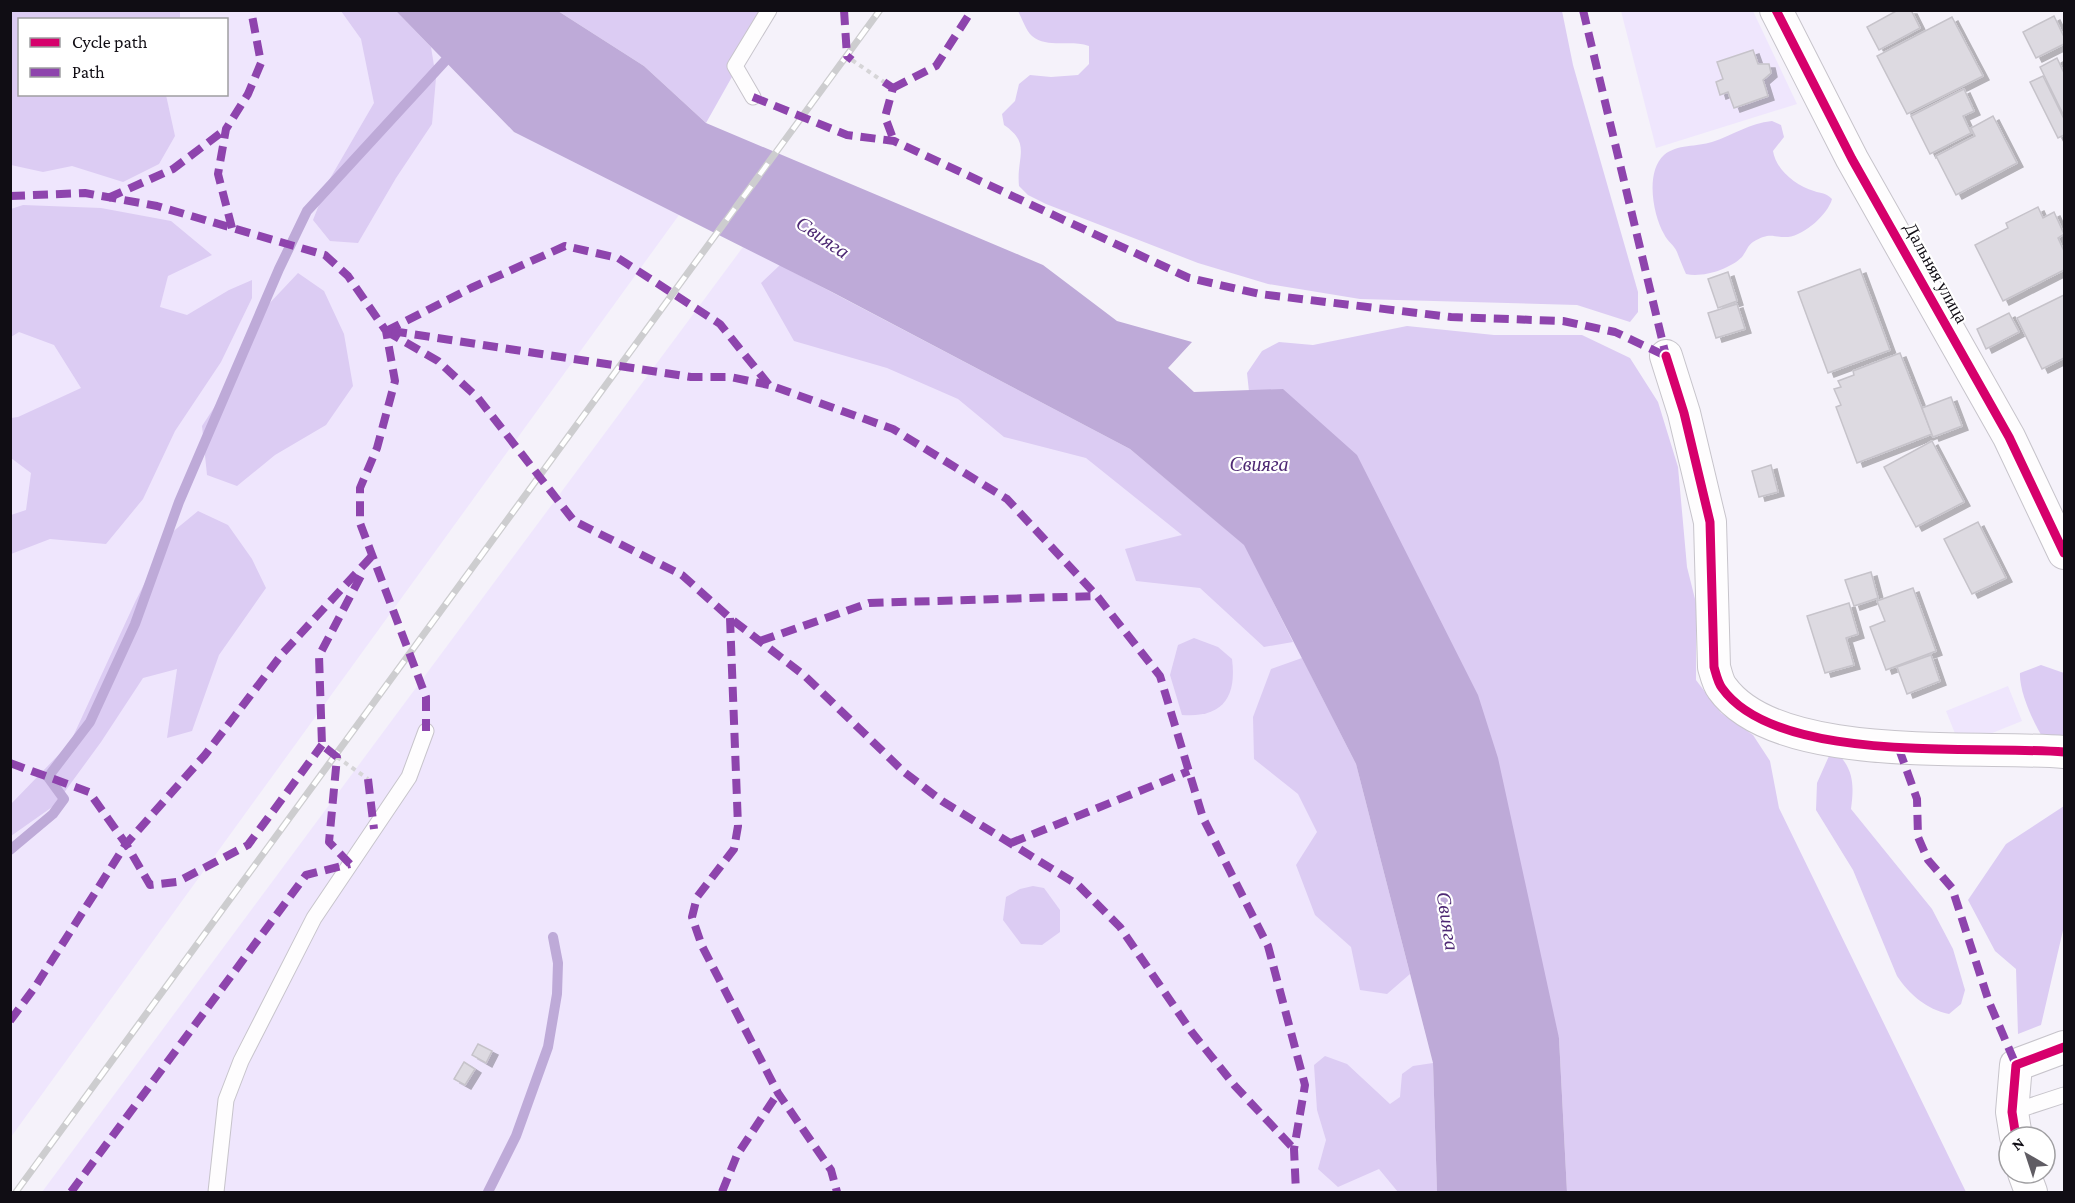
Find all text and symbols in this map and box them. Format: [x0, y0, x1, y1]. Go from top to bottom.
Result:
legend [18, 18, 228, 96]
text: Cycle path [72, 32, 148, 52]
text: Path [72, 62, 105, 82]
water label: Свияга [792, 211, 854, 263]
street label: Дальняя улица [1900, 219, 1972, 327]
water label: Свияга [1229, 453, 1289, 475]
water label: Свияга [1433, 890, 1463, 952]
north arrow [1997, 1125, 2057, 1185]
text: N [2008, 1134, 2028, 1154]

